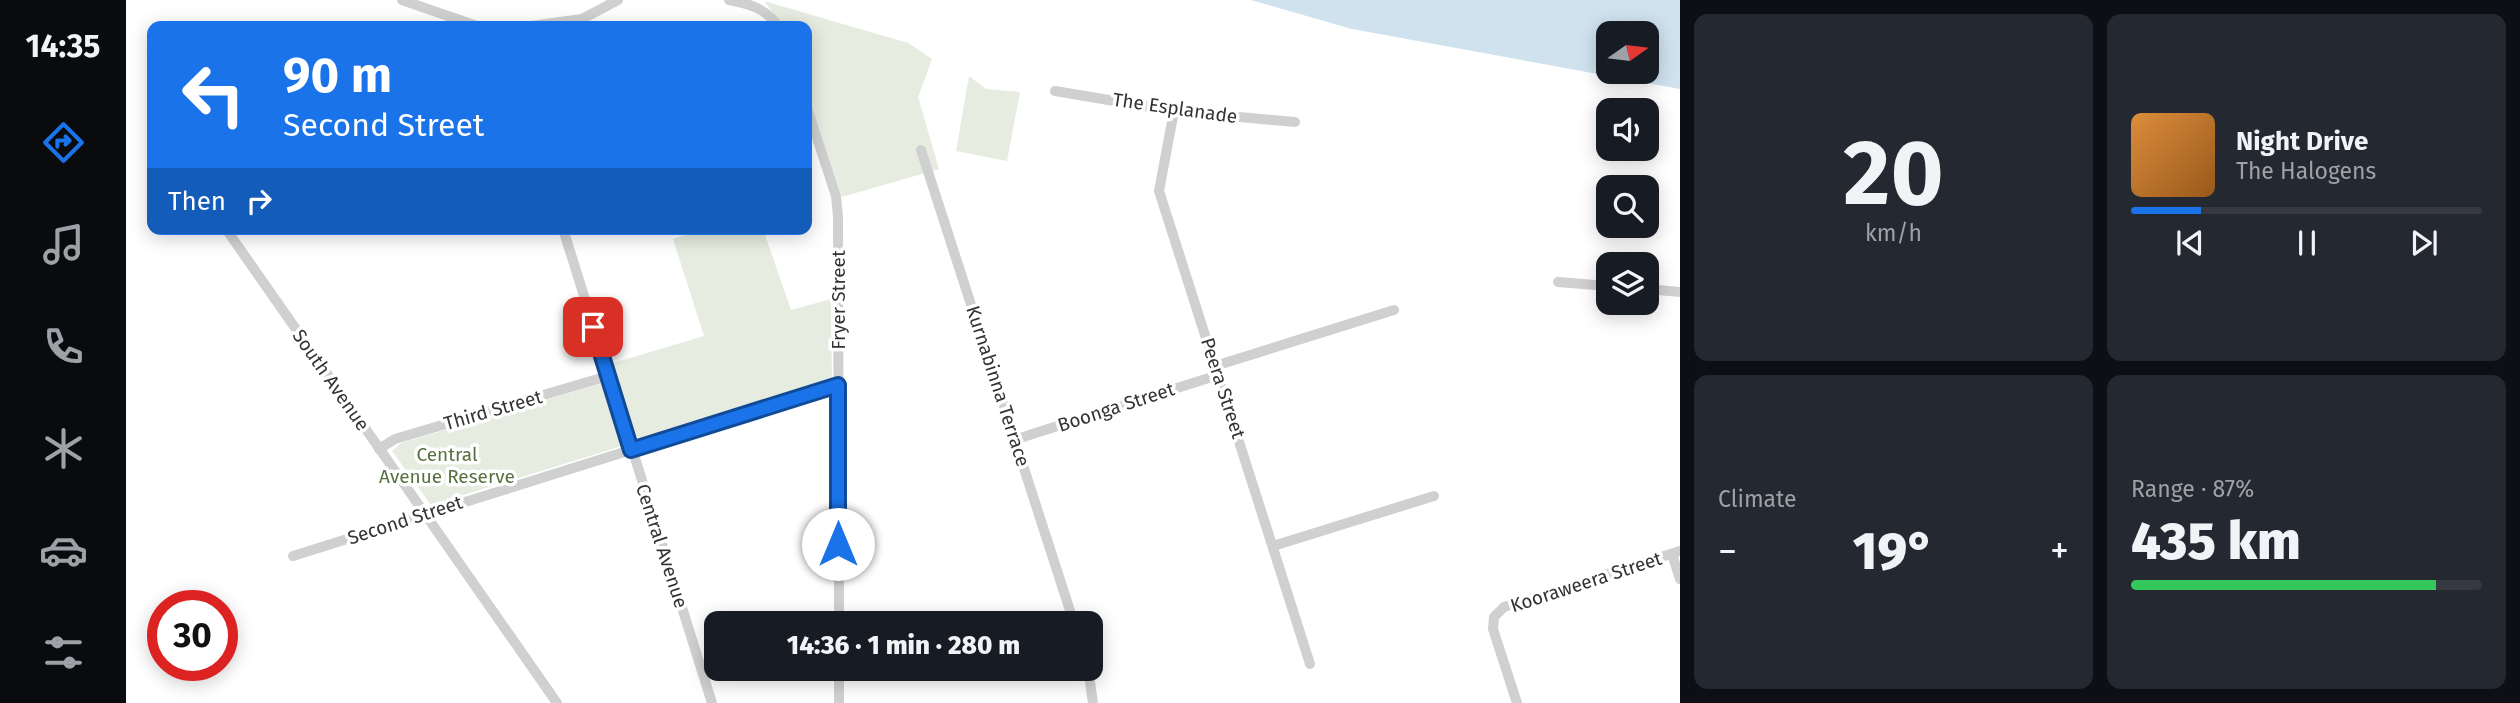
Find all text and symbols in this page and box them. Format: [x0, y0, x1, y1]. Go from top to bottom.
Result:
north arrow [1596, 21, 1659, 84]
map controls [1596, 21, 1659, 315]
text: 14:35 [26, 27, 100, 65]
text: 90 m [283, 46, 392, 105]
icon: left [168, 49, 259, 140]
street label: The Esplanade [1111, 88, 1239, 128]
button: sound [1596, 98, 1659, 161]
text: Second Street [283, 106, 484, 144]
icon: directions [39, 118, 88, 167]
text: 20 [1843, 119, 1944, 228]
text: Night Drive [2236, 126, 2368, 157]
text: The Halogens [2236, 157, 2376, 185]
button: search [1596, 175, 1659, 238]
icon: right [240, 182, 278, 220]
text: Then [168, 186, 226, 217]
text: km/h [1865, 219, 1922, 247]
icon: music [39, 220, 88, 269]
icon: previous [2171, 224, 2209, 262]
icon: pause [2288, 224, 2326, 262]
icon: next [2405, 224, 2443, 262]
street label: Fryer Street [827, 250, 850, 350]
button: layers [1596, 252, 1659, 315]
pin [563, 297, 623, 357]
street label: Kurnabinna Terrace [961, 303, 1035, 469]
icon: arrive [574, 308, 612, 346]
icon: phone [39, 322, 88, 371]
street label: South Avenue [288, 325, 374, 435]
street label: Peera Street [1196, 335, 1250, 441]
street label: Boonga Street [1055, 377, 1177, 437]
street label: Third Street [441, 385, 545, 435]
icon: climate [39, 424, 88, 473]
park label: Central Avenue Reserve [379, 443, 515, 488]
text: Range · 87% [2131, 475, 2254, 503]
street label: Central Avenue [631, 481, 693, 611]
text: Climate [1718, 485, 1797, 513]
street label: Second Street [345, 491, 466, 549]
position arrow [801, 507, 875, 581]
text: 435 km [2131, 510, 2301, 573]
text: 19° [1853, 520, 1934, 583]
icon: car [39, 526, 88, 575]
text: − [1718, 528, 1737, 574]
text: + [2050, 528, 2069, 574]
street label: Kooraweera Street [1507, 547, 1665, 617]
speed limit sign: 30 [147, 590, 238, 681]
icon: filters [39, 628, 88, 677]
text: 14:36 · 1 min · 280 m [787, 630, 1020, 661]

